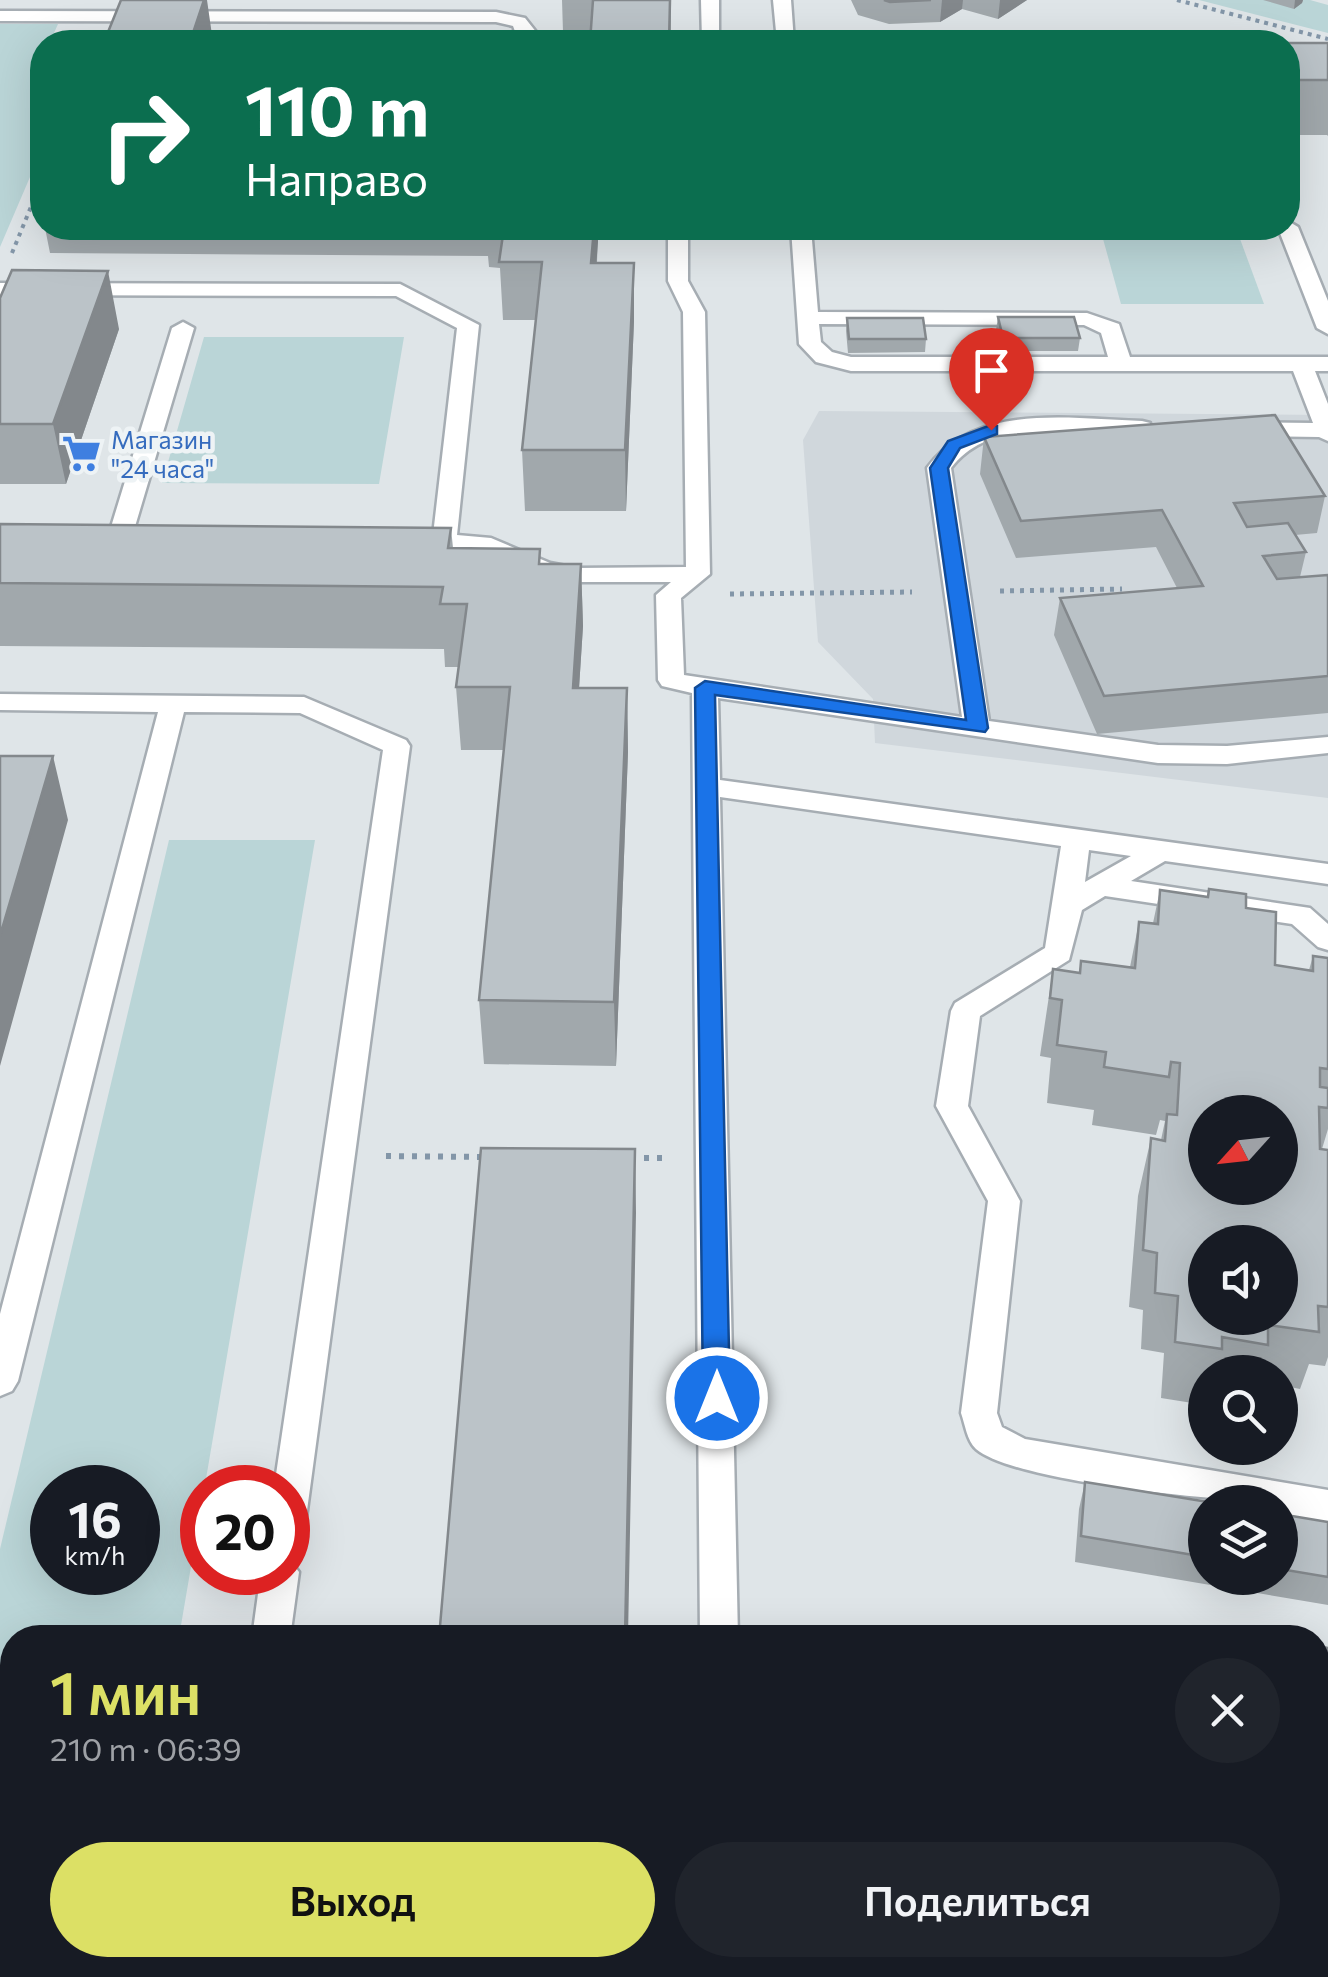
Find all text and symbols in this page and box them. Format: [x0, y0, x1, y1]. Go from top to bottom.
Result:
text: 110 m [245, 65, 429, 150]
icon: right [80, 70, 210, 200]
text: Направо [245, 150, 428, 205]
pin [949, 328, 1034, 431]
icon: arrive [964, 343, 1019, 398]
place label: Магазин "24 часа" [111, 424, 214, 483]
supermarket icon: Магазин "24 часа" [60, 433, 102, 475]
north arrow [1188, 1095, 1298, 1205]
map controls [1188, 1095, 1298, 1595]
button: sound [1188, 1225, 1298, 1335]
position arrow [665, 1346, 769, 1450]
button: search [1188, 1355, 1298, 1465]
speed limit sign: 20 [180, 1465, 310, 1595]
button: layers [1188, 1485, 1298, 1595]
text: 16 [68, 1487, 122, 1548]
text: km/h [65, 1540, 125, 1570]
text: 1 мин [50, 1654, 201, 1727]
button: close [1175, 1658, 1280, 1763]
text: 210 m · 06:39 [50, 1728, 242, 1768]
button: Выход [50, 1842, 655, 1957]
button: Поделиться [675, 1842, 1280, 1957]

